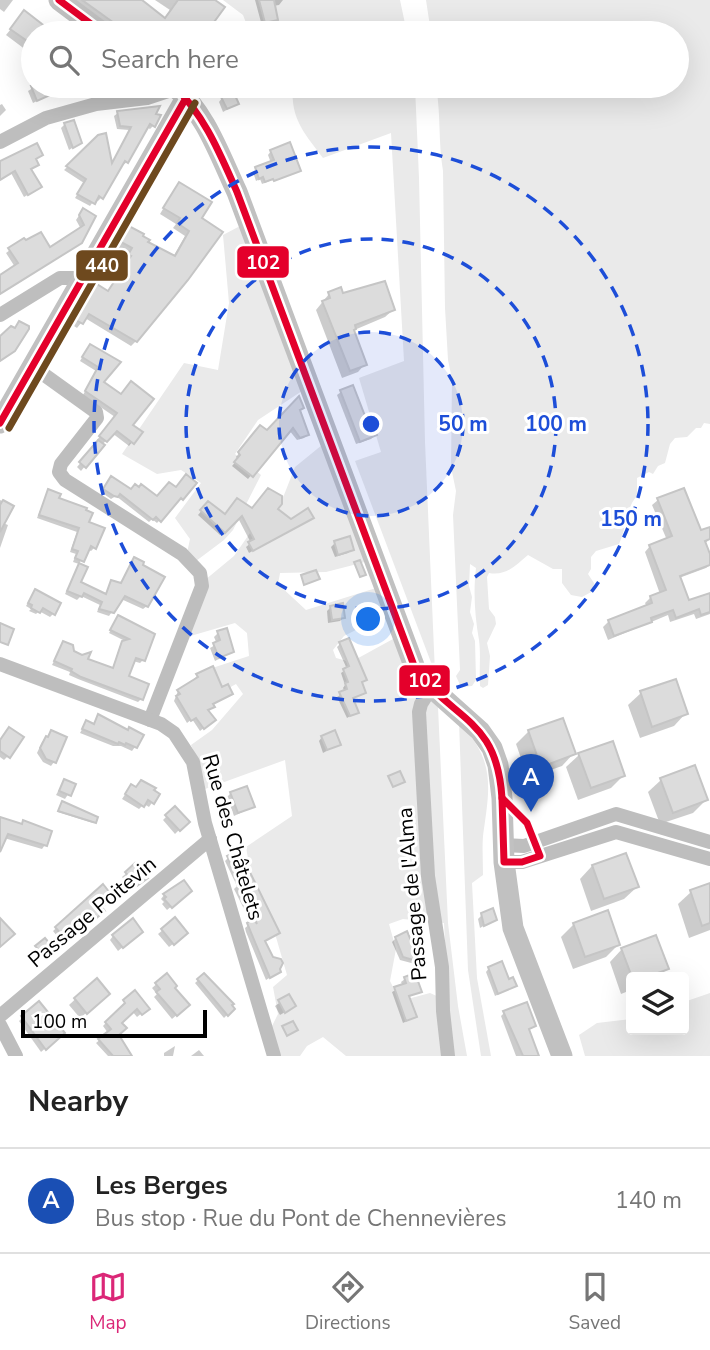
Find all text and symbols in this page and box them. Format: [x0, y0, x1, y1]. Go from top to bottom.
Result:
search box [21, 21, 689, 98]
icon: search [45, 41, 83, 79]
text: Search here [101, 42, 239, 77]
line badge: 102 [236, 245, 290, 279]
line badge: 440 [75, 249, 129, 282]
text: 102 [246, 250, 280, 276]
text: 440 [85, 253, 119, 279]
text: 50 m [438, 410, 488, 438]
text: 100 m [525, 410, 587, 438]
centre of rings [359, 412, 383, 436]
text: 150 m [600, 505, 662, 533]
your location [351, 602, 385, 636]
line badge: 102 [398, 664, 451, 697]
text: 102 [408, 668, 442, 694]
street label: Rue des Châtelets [196, 751, 270, 923]
pin: A [508, 754, 554, 812]
street label: Passage de l'Alma [390, 806, 434, 982]
street label: Passage Poitevin [22, 850, 162, 974]
map controls [626, 972, 689, 1035]
button: layers [626, 972, 689, 1035]
scale bar [21, 1007, 206, 1039]
text: 100 m [32, 1009, 87, 1035]
text: Nearby [28, 1081, 128, 1122]
text: Les Berges [95, 1168, 228, 1203]
text: A [42, 1185, 60, 1216]
text: 140 m [615, 1185, 682, 1216]
text: Bus stop · Rue du Pont de Chennevières [95, 1203, 506, 1234]
tab: Map [89, 1268, 127, 1336]
tab: Directions [305, 1268, 391, 1336]
tab: Saved [569, 1268, 621, 1336]

